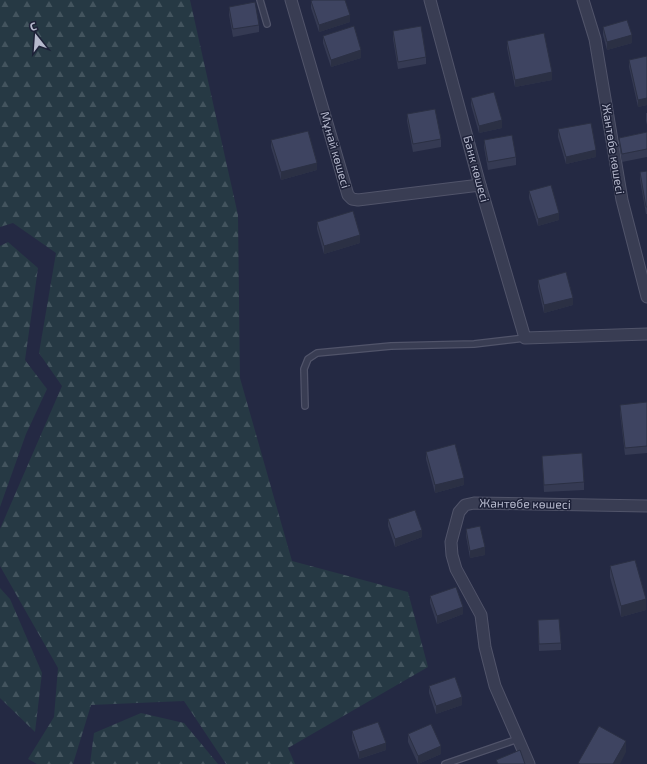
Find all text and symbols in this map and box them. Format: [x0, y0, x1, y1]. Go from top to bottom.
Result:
north arrow [16, 16, 56, 56]
text: С [28, 19, 38, 33]
street label: Жантөбе көшесі [600, 103, 628, 195]
street label: Мұнай көшесі [318, 110, 354, 190]
street label: Банк көшесі [461, 134, 493, 203]
street label: Жантөбе көшесі [479, 495, 571, 511]

